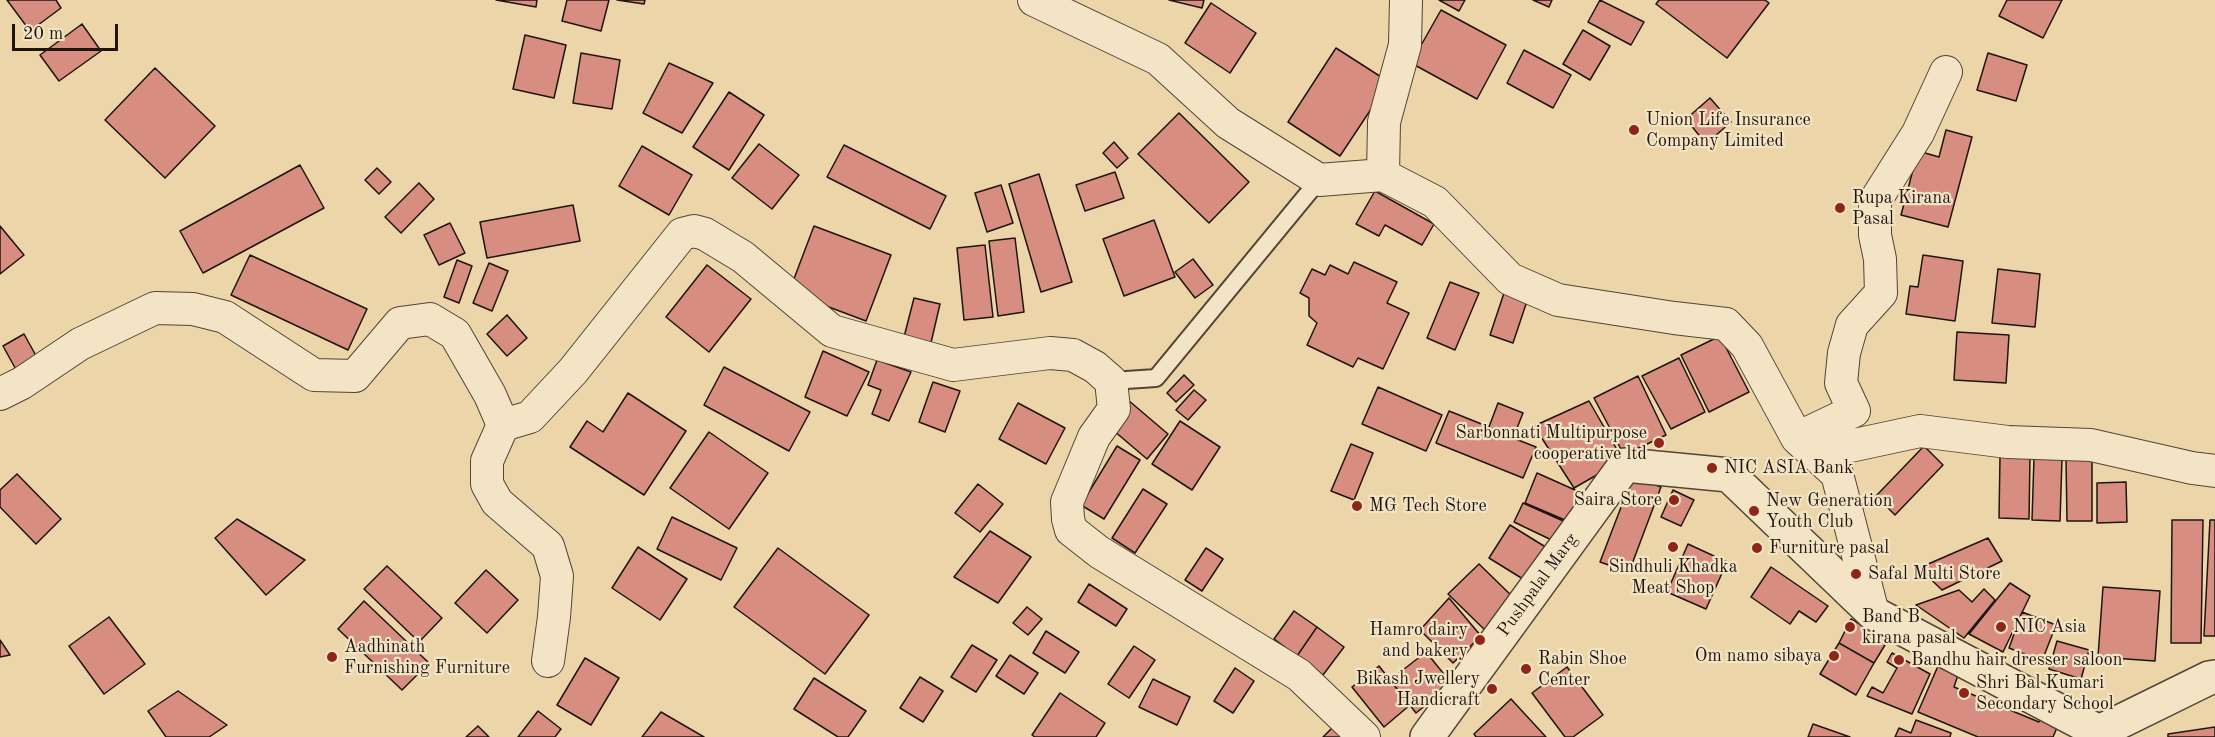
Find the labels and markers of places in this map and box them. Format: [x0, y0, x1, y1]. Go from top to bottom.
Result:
place label: Union Life Insurance Company Limited [1646, 109, 1811, 152]
marker: Union Life Insurance Company Limited [1627, 123, 1641, 137]
place label: Rupa Kirana Pasal [1852, 187, 1951, 230]
marker: Rupa Kirana Pasal [1833, 201, 1847, 215]
place label: Sarbonnati Multipurpose cooperative ltd [1456, 422, 1647, 464]
marker: Sarbonnati Multipurpose cooperative ltd [1652, 436, 1666, 450]
place label: NIC ASIA Bank [1724, 457, 1853, 479]
marker: NIC ASIA Bank [1705, 461, 1719, 475]
place label: Saira Store [1574, 489, 1662, 511]
place label: New Generation Youth Club [1766, 490, 1892, 532]
marker: Saira Store [1667, 493, 1681, 507]
place label: MG Tech Store [1369, 495, 1487, 517]
marker: MG Tech Store [1350, 499, 1364, 513]
marker: New Generation Youth Club [1747, 504, 1761, 518]
place label: Furniture pasal [1769, 537, 1889, 559]
marker: Sindhuli Khadka Meat Shop [1666, 540, 1680, 554]
marker: Furniture pasal [1750, 541, 1764, 555]
place label: Sindhuli Khadka Meat Shop [1608, 556, 1738, 598]
place label: Safal Multi Store [1868, 563, 2001, 585]
marker: Safal Multi Store [1849, 567, 1863, 581]
place label: Band B kirana pasal [1862, 606, 1956, 648]
place label: NIC Asia [2013, 616, 2086, 638]
place label: Hamro dairy and bakery [1369, 619, 1468, 662]
marker: Band B kirana pasal [1843, 620, 1857, 634]
marker: NIC Asia [1994, 620, 2008, 634]
marker: Hamro dairy and bakery [1473, 633, 1487, 647]
place label: Aadhinath Furnishing Furniture [344, 636, 510, 678]
place label: Om namo sibaya [1695, 645, 1822, 667]
place label: Rabin Shoe Center [1538, 648, 1627, 690]
marker: Om namo sibaya [1827, 649, 1841, 663]
place label: Bandhu hair dresser saloon [1911, 649, 2122, 671]
marker: Aadhinath Furnishing Furniture [325, 650, 339, 664]
marker: Bandhu hair dresser saloon [1892, 653, 1906, 667]
marker: Rabin Shoe Center [1519, 662, 1533, 676]
place label: Bikash Jwellery Handicraft [1356, 668, 1480, 710]
place label: Shri Bal Kumari Secondary School [1976, 672, 2114, 714]
marker: Bikash Jwellery Handicraft [1485, 682, 1499, 696]
marker: Shri Bal Kumari Secondary School [1957, 686, 1971, 700]

